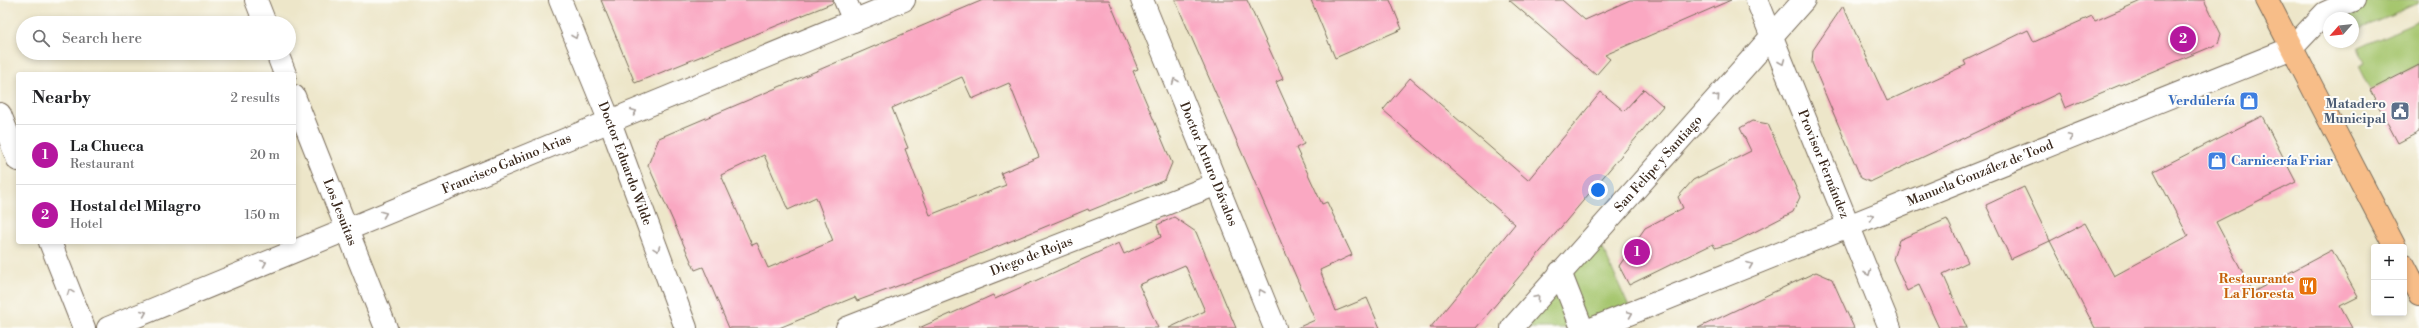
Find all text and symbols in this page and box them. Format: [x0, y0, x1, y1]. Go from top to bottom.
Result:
north arrow [2323, 12, 2359, 48]
search box [16, 16, 296, 60]
pin: 2 [2170, 24, 2196, 54]
icon: search [30, 27, 52, 49]
text: Search here [62, 29, 142, 48]
one-way arrow [570, 32, 578, 40]
one-way arrow [1777, 59, 1785, 66]
one-way arrow [1171, 77, 1179, 84]
text: Nearby [32, 87, 91, 109]
text: 2 results [231, 90, 280, 106]
shop icon: Verdulería [2238, 90, 2260, 112]
place label: Verdulería [2167, 93, 2236, 109]
one-way arrow [1712, 94, 1720, 102]
place label: Matadero Municipal [2323, 96, 2387, 127]
street label: Doctor Eduardo Wilde [595, 99, 656, 228]
street label: Doctor Arturo Dávalos [1176, 99, 1241, 229]
public building icon: Matadero Municipal [2389, 100, 2411, 122]
street label: Provisor Fernández [1794, 107, 1853, 221]
one-way arrow [631, 109, 638, 117]
street label: San Felipe y Santiago [1611, 112, 1705, 215]
street label: Francisco Gabino Arias [439, 130, 574, 198]
one-way arrow [2066, 134, 2073, 142]
street label: Manuela González de Tood [1905, 136, 2056, 210]
text: La Chueca [70, 137, 144, 156]
text: 1 [42, 147, 48, 163]
text: 20 m [250, 147, 280, 163]
shop icon: Carnicería Friar [2206, 150, 2228, 172]
place label: Carnicería Friar [2231, 153, 2333, 169]
text: Restaurant [70, 156, 135, 172]
street label: Los Jesuitas [320, 176, 361, 248]
your location [1588, 180, 1608, 200]
text: Hostal del Milagro [70, 197, 201, 216]
text: 2 [41, 207, 49, 223]
text: 150 m [245, 207, 280, 223]
one-way arrow [381, 210, 388, 218]
one-way arrow [1867, 214, 1875, 222]
text: Hotel [70, 216, 103, 232]
street label: Diego de Rojas [988, 233, 1075, 279]
pin: 1 [1624, 237, 1650, 267]
map controls [2371, 244, 2407, 316]
button: + [2371, 244, 2407, 280]
one-way arrow [652, 245, 660, 252]
one-way arrow [260, 260, 267, 268]
one-way arrow [1747, 262, 1754, 270]
one-way arrow [1863, 270, 1871, 277]
place label: Restaurante La Floresta [2219, 271, 2295, 302]
restaurant icon: Restaurante La Floresta [2297, 275, 2319, 297]
button: − [2371, 280, 2407, 316]
one-way arrow [66, 288, 74, 295]
one-way arrow [1257, 288, 1265, 295]
one-way arrow [1533, 296, 1540, 303]
one-way arrow [139, 310, 147, 318]
one-way arrow [1626, 310, 1633, 318]

